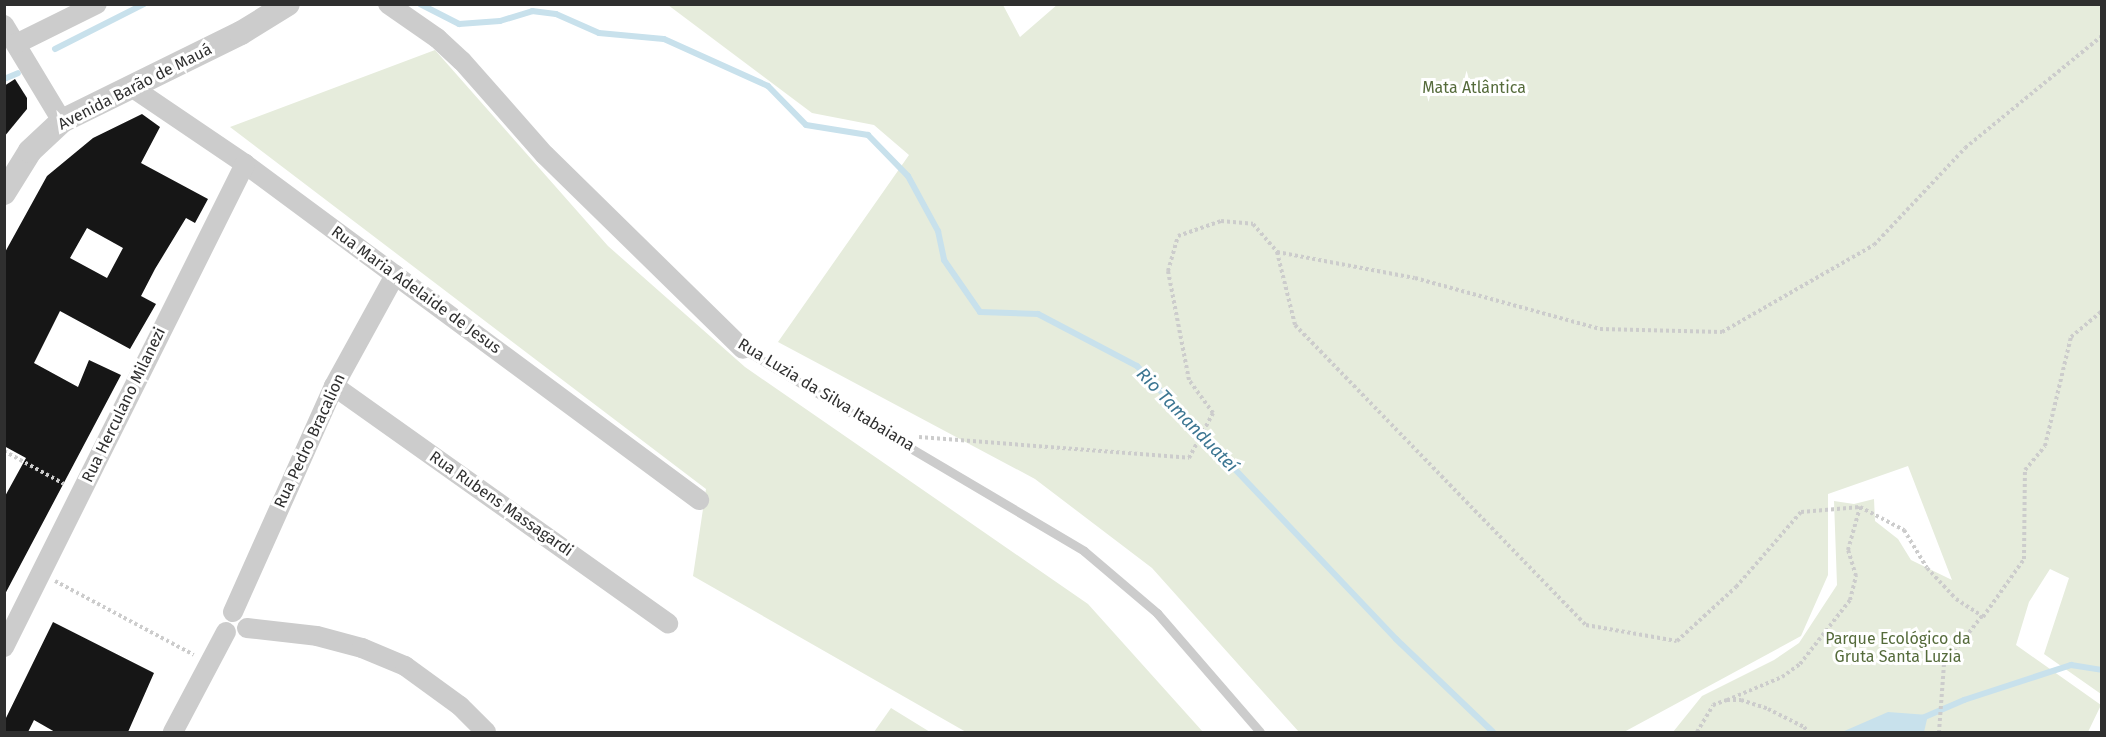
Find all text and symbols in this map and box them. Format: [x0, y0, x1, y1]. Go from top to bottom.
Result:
street label: Avenida Barão de Mauá [55, 40, 215, 134]
park label: Mata Atlântica [1422, 78, 1526, 98]
street label: Rua Maria Adelaide de Jesus [327, 222, 505, 358]
street label: Rua Herculano Milanezi [78, 324, 170, 486]
street label: Rua Luzia da Silva Itabaiana [734, 335, 918, 455]
water label: Rio Tamanduateí [1132, 363, 1242, 477]
street label: Rua Pedro Bracalion [270, 371, 350, 511]
street label: Rua Rubens Massagardi [425, 447, 577, 561]
park label: Parque Ecológico da Gruta Santa Luzia [1825, 629, 1971, 667]

